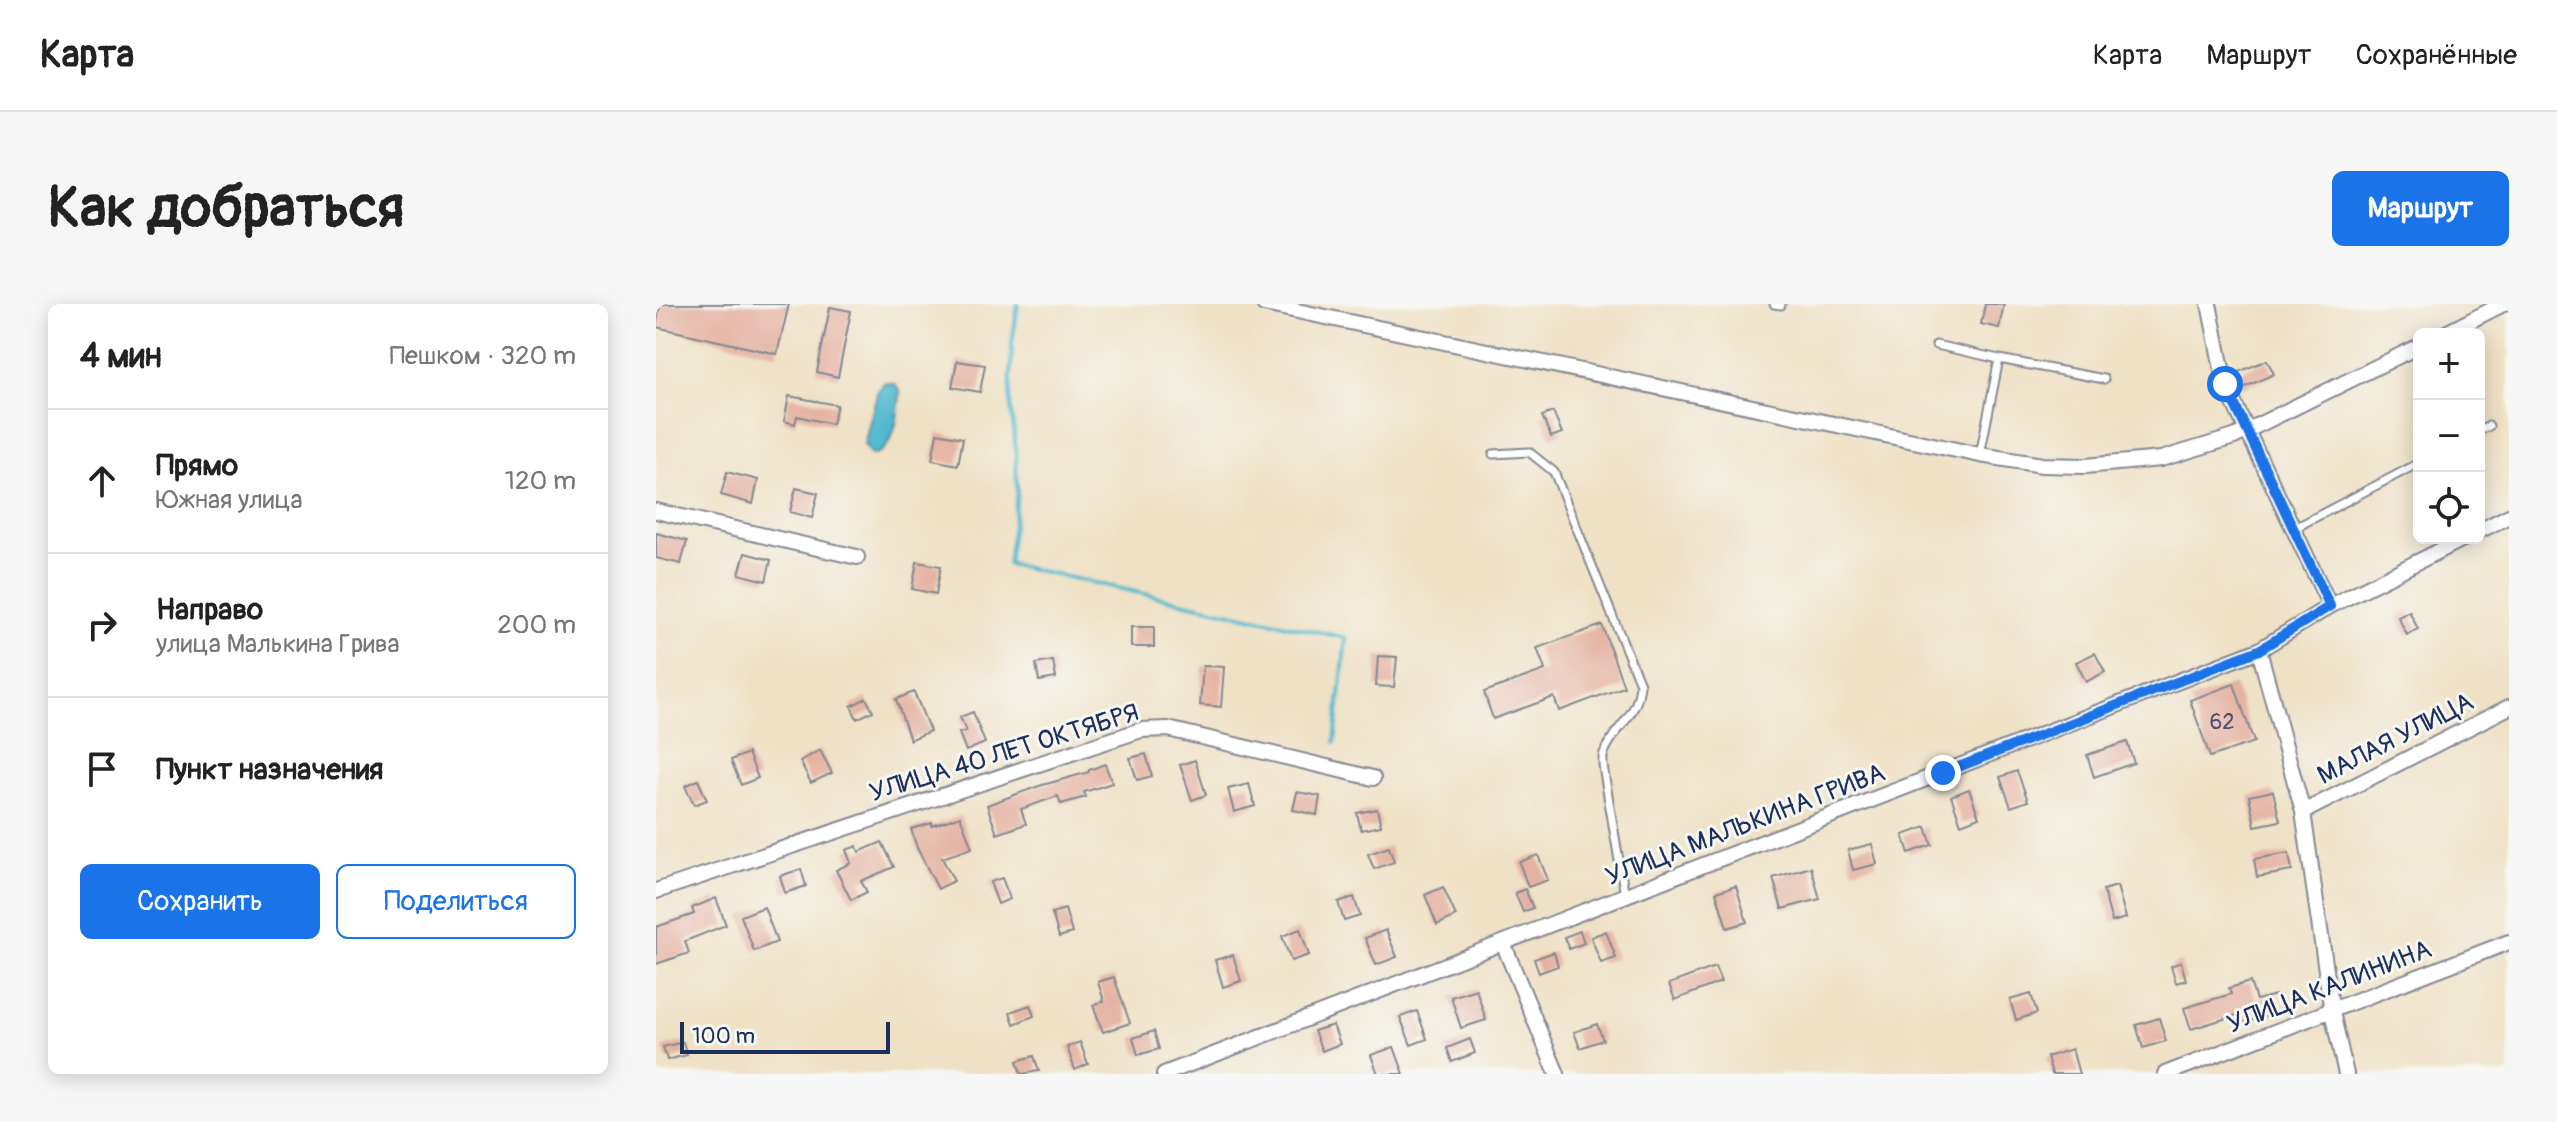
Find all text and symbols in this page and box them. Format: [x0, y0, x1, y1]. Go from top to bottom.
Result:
text: Карта [40, 31, 134, 79]
text: Карта [2093, 38, 2162, 73]
text: Маршрут [2206, 38, 2312, 73]
text: Сохранённые [2356, 38, 2517, 73]
button: Маршрут [2332, 171, 2509, 246]
text: Как добраться [48, 174, 404, 243]
map controls [2413, 328, 2485, 544]
button: + [2413, 328, 2485, 400]
text: 4 мин [80, 335, 162, 378]
text: Пешком · 320 m [389, 340, 576, 372]
route start [2207, 366, 2243, 402]
button: − [2413, 400, 2485, 472]
text: Прямо [156, 447, 238, 484]
icon: ahead [80, 459, 124, 503]
text: 120 m [505, 465, 576, 497]
button: locate [2413, 472, 2485, 544]
text: Южная улица [156, 484, 303, 516]
text: Направо [156, 591, 263, 628]
icon: right [80, 603, 124, 647]
text: 200 m [497, 609, 576, 641]
text: улица Малькина Грива [156, 628, 400, 660]
street label: МАЛАЯ УЛИЦА [2312, 686, 2479, 792]
street label: УЛИЦА 40 ЛЕТ ОКТЯБРЯ [866, 697, 1143, 809]
house number: 62 [2209, 708, 2235, 736]
icon: arrive [80, 747, 124, 791]
text: Пункт назначения [156, 751, 383, 788]
route end [1925, 755, 1961, 791]
street label: УЛИЦА МАЛЬКИНА ГРИВА [1601, 757, 1890, 893]
button: Сохранить [80, 864, 320, 939]
button: Поделиться [336, 864, 576, 939]
street label: УЛИЦА КАЛИНИНА [2223, 933, 2436, 1041]
scale bar [680, 1018, 890, 1054]
text: 100 m [692, 1022, 755, 1050]

